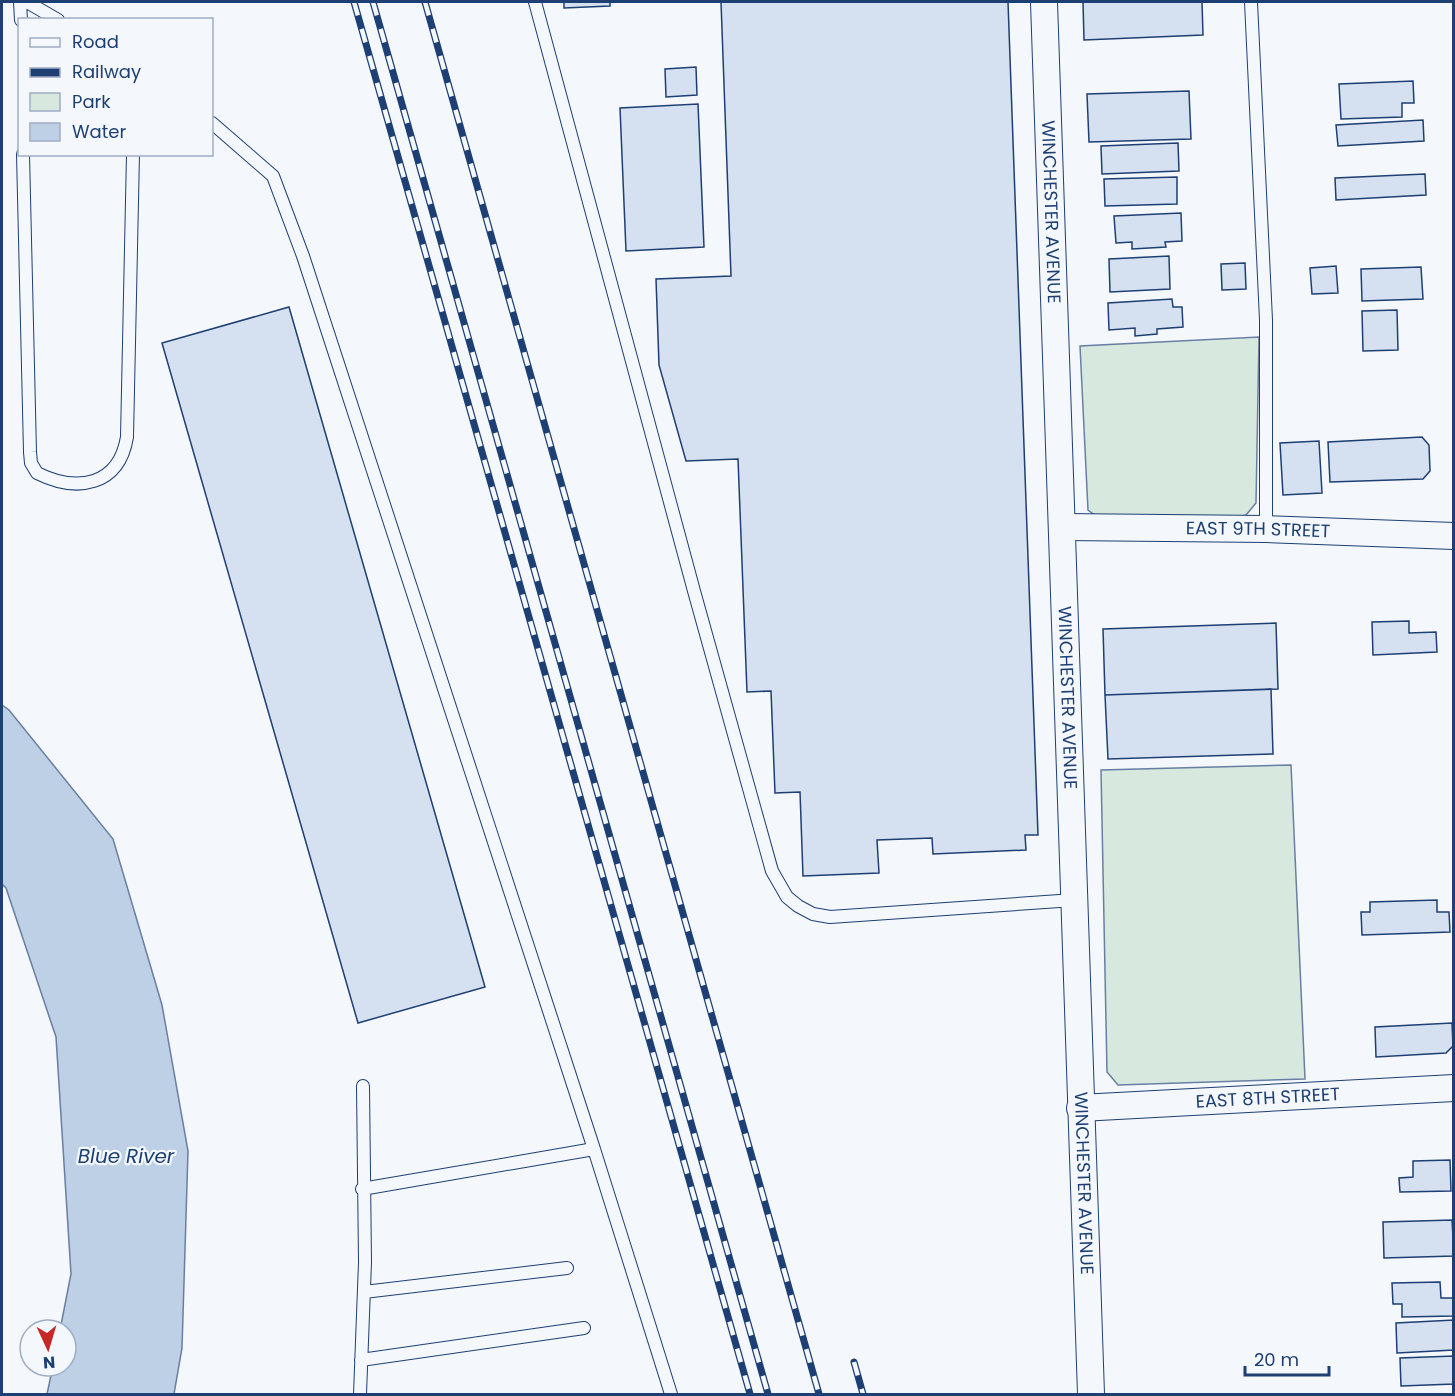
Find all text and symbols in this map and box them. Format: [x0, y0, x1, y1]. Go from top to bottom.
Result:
legend [18, 18, 213, 156]
text: Road [72, 29, 119, 54]
text: Railway [72, 59, 141, 84]
text: Park [72, 89, 111, 114]
text: Water [72, 119, 126, 144]
street label: WINCHESTER AVENUE [1036, 120, 1067, 304]
street label: EAST 9TH STREET [1186, 515, 1331, 543]
street label: WINCHESTER AVENUE [1052, 606, 1084, 790]
street label: EAST 8TH STREET [1195, 1081, 1341, 1114]
street label: WINCHESTER AVENUE [1069, 1091, 1100, 1275]
water label: Blue River [78, 1142, 175, 1170]
north arrow [18, 1318, 78, 1378]
scale bar [1245, 1339, 1329, 1377]
text: 20 m [1254, 1347, 1299, 1372]
text: N [42, 1351, 56, 1374]

